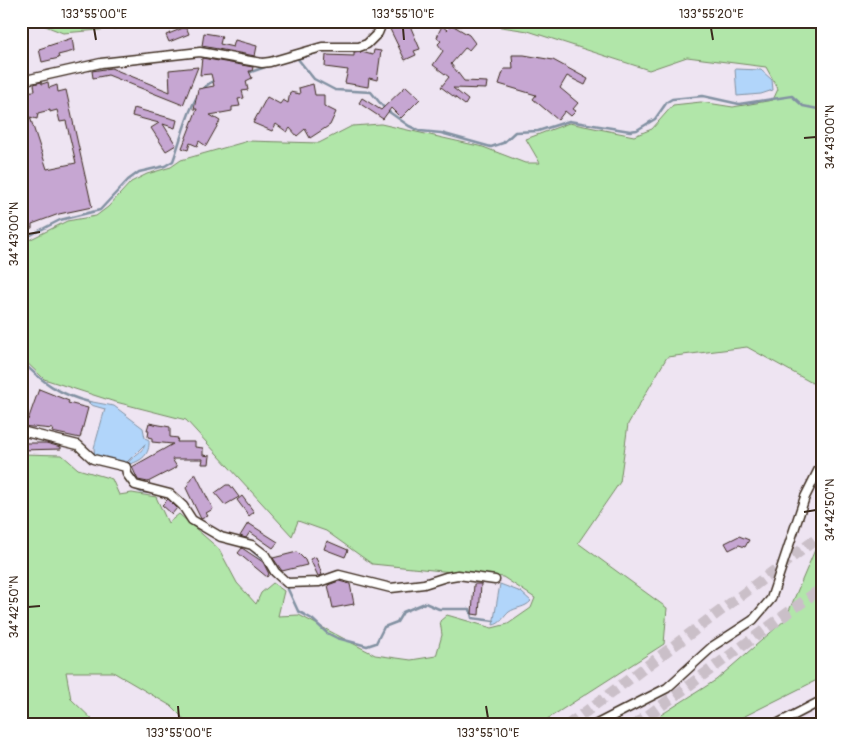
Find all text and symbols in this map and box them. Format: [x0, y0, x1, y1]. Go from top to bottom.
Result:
text: 133°55'00"E [61, 7, 127, 22]
text: 133°55'10"E [372, 7, 434, 22]
text: 133°55'20"E [679, 7, 743, 22]
text: 34°43'00"N [823, 105, 838, 169]
text: 34°43'00"N [7, 202, 22, 266]
text: 34°42'50"N [823, 479, 838, 541]
text: 34°42'50"N [7, 576, 22, 638]
text: 133°55'00"E [146, 726, 212, 741]
text: 133°55'10"E [457, 726, 519, 741]

